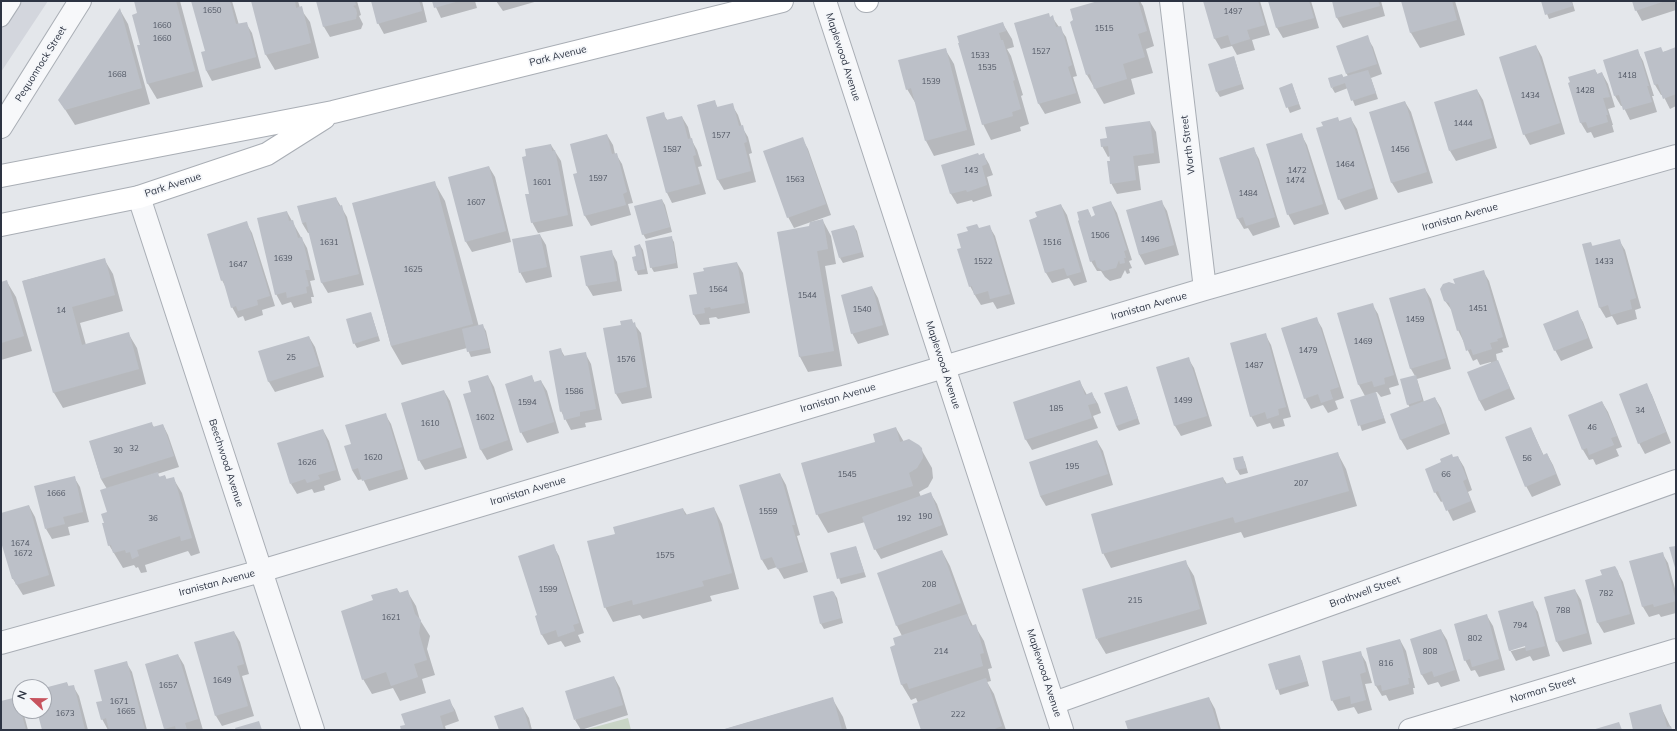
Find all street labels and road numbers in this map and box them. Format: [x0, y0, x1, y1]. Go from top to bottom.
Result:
street label: Maplewood Avenue [823, 11, 863, 103]
street label: Pequonnock Street [13, 24, 69, 104]
street label: Park Avenue [528, 43, 588, 69]
street label: Worth Street [1178, 115, 1198, 175]
street label: Park Avenue [143, 170, 203, 200]
street label: Iranistan Avenue [1421, 200, 1499, 234]
street label: Iranistan Avenue [1110, 289, 1188, 323]
street label: Maplewood Avenue [923, 319, 963, 411]
street label: Iranistan Avenue [799, 381, 877, 415]
street label: Beechwood Avenue [206, 417, 246, 509]
street label: Iranistan Avenue [489, 474, 567, 508]
street label: Iranistan Avenue [178, 567, 256, 599]
street label: Brothwell Street [1328, 574, 1402, 610]
street label: Maplewood Avenue [1024, 627, 1064, 719]
street label: Norman Street [1509, 674, 1577, 706]

